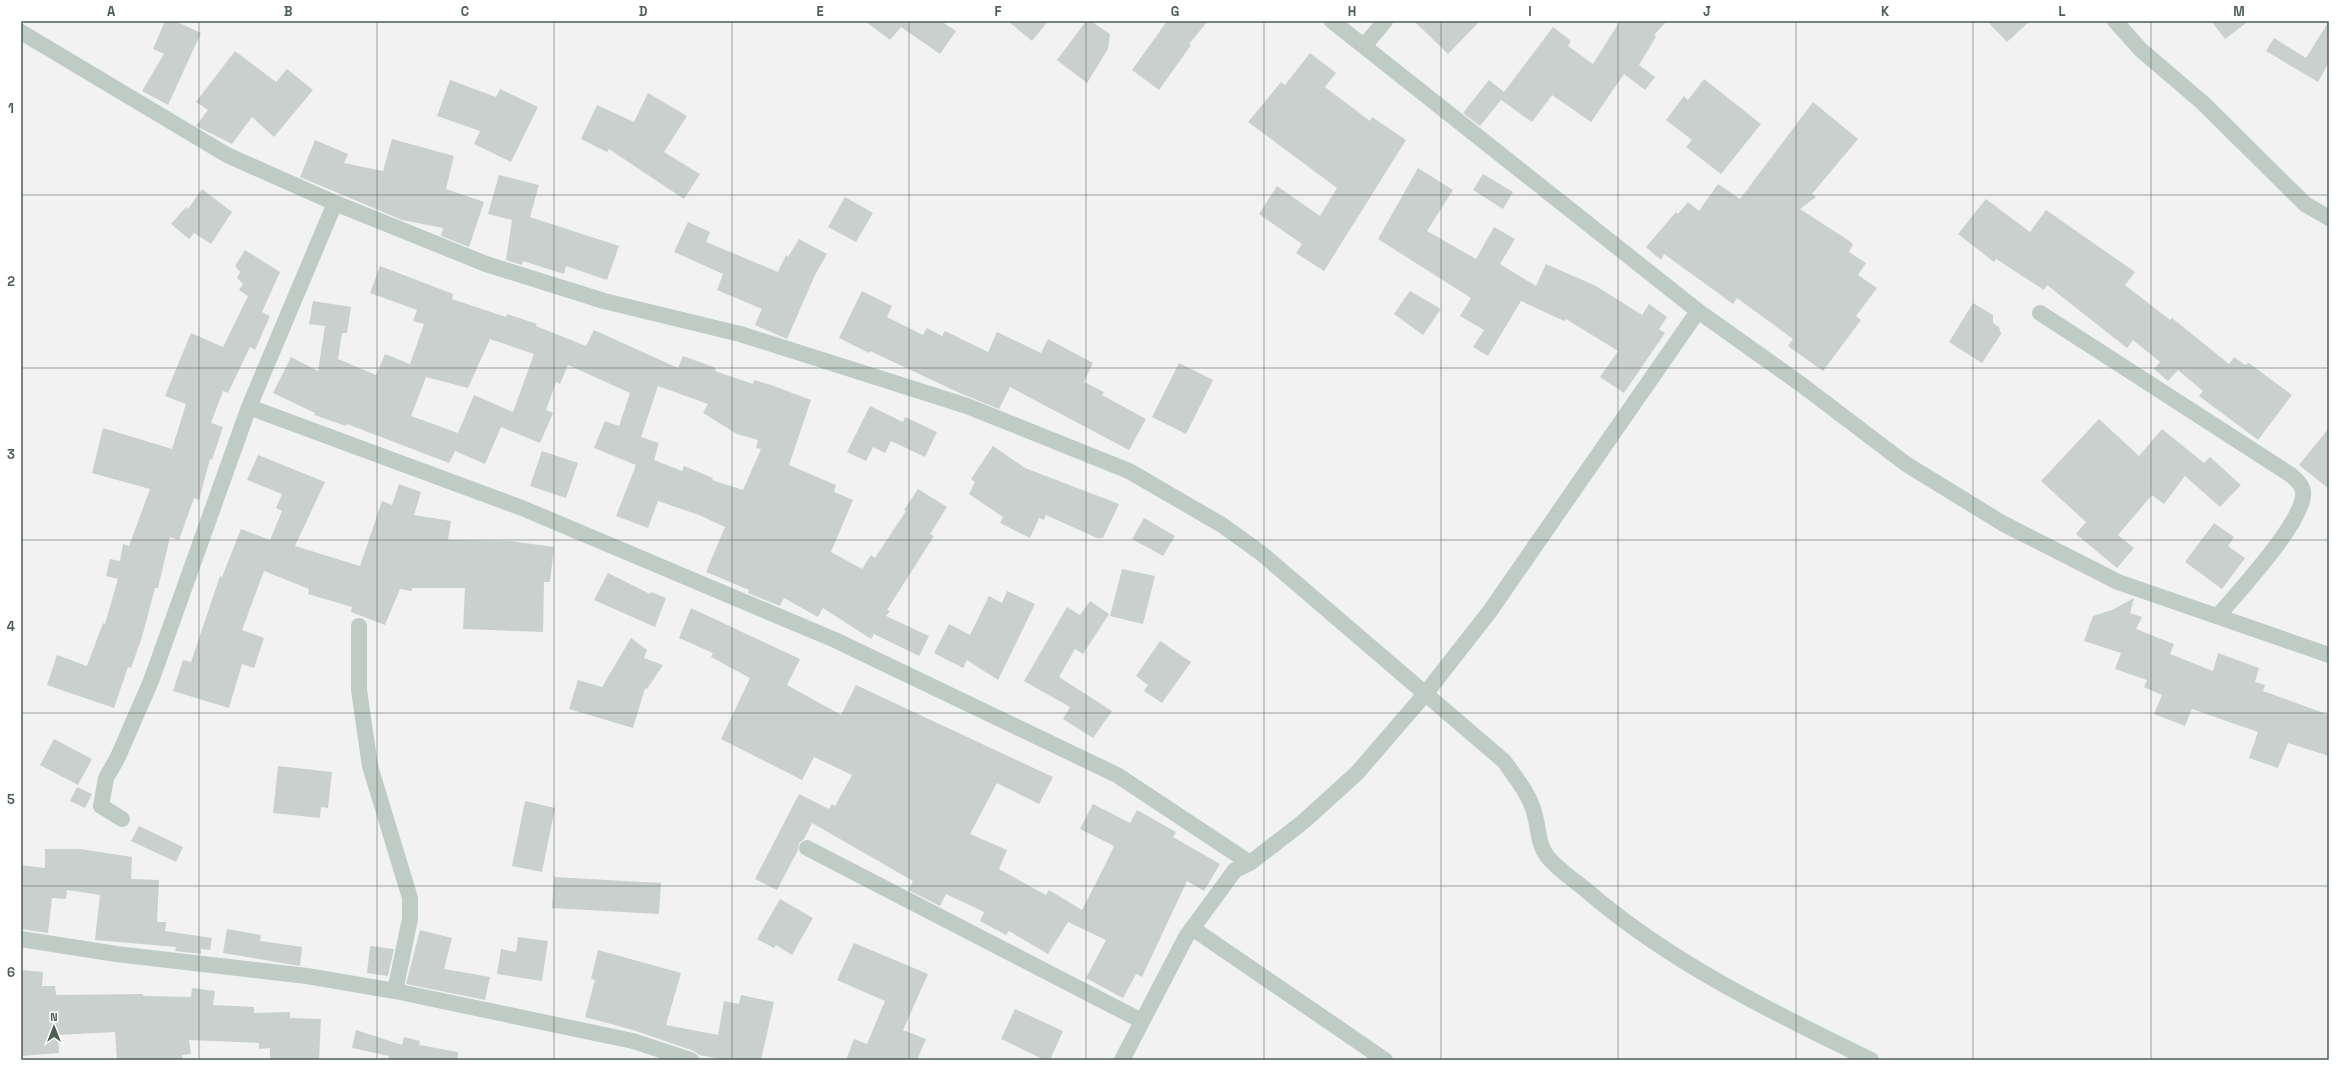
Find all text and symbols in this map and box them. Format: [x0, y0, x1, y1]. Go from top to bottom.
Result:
text: A [107, 3, 116, 20]
text: B [284, 3, 293, 20]
text: C [461, 3, 469, 20]
text: D [639, 3, 648, 20]
text: E [816, 3, 824, 20]
text: F [995, 3, 1002, 20]
text: G [1171, 3, 1179, 20]
text: H [1348, 3, 1356, 20]
text: I [1528, 3, 1532, 20]
text: J [1703, 3, 1711, 20]
text: K [1881, 3, 1890, 20]
text: L [2058, 3, 2066, 20]
text: M [2233, 3, 2245, 20]
text: 1 [8, 100, 14, 117]
text: 2 [7, 273, 15, 290]
text: 3 [7, 446, 15, 463]
text: 4 [7, 618, 15, 635]
text: 5 [7, 791, 15, 808]
text: 6 [7, 964, 15, 981]
north arrow [34, 1007, 74, 1047]
text: N [50, 1010, 58, 1024]

